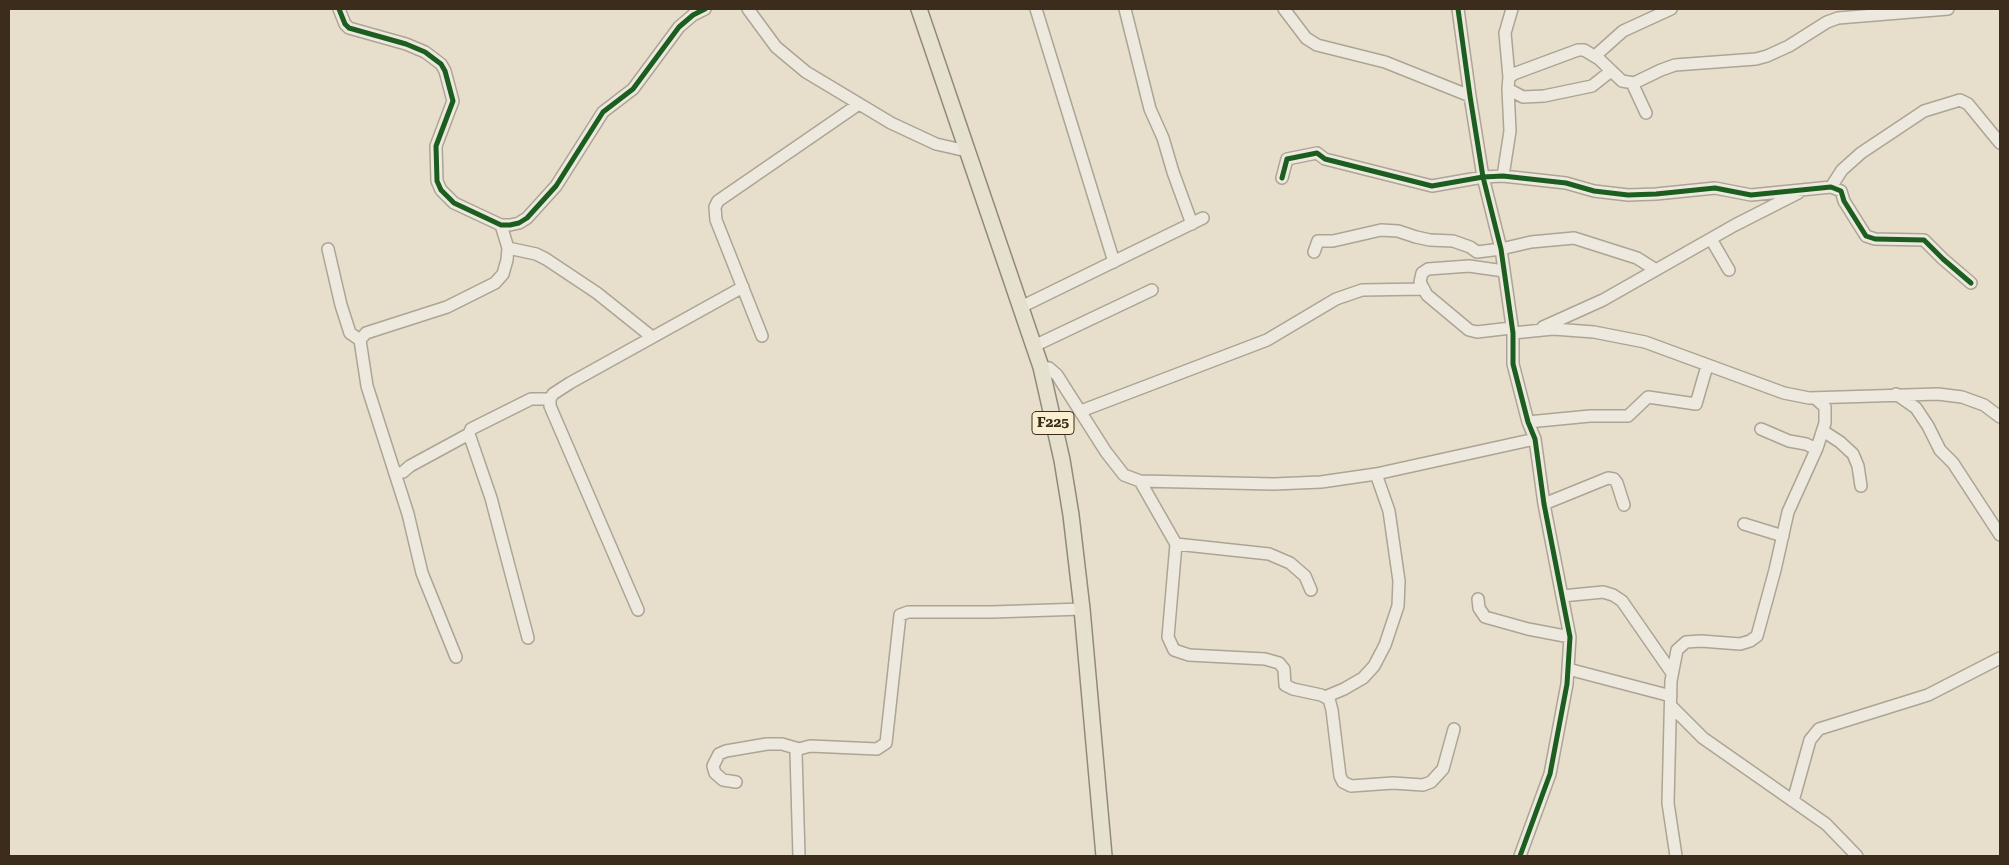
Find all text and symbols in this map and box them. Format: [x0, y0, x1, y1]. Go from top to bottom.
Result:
road number: F225 [1032, 412, 1074, 434]

